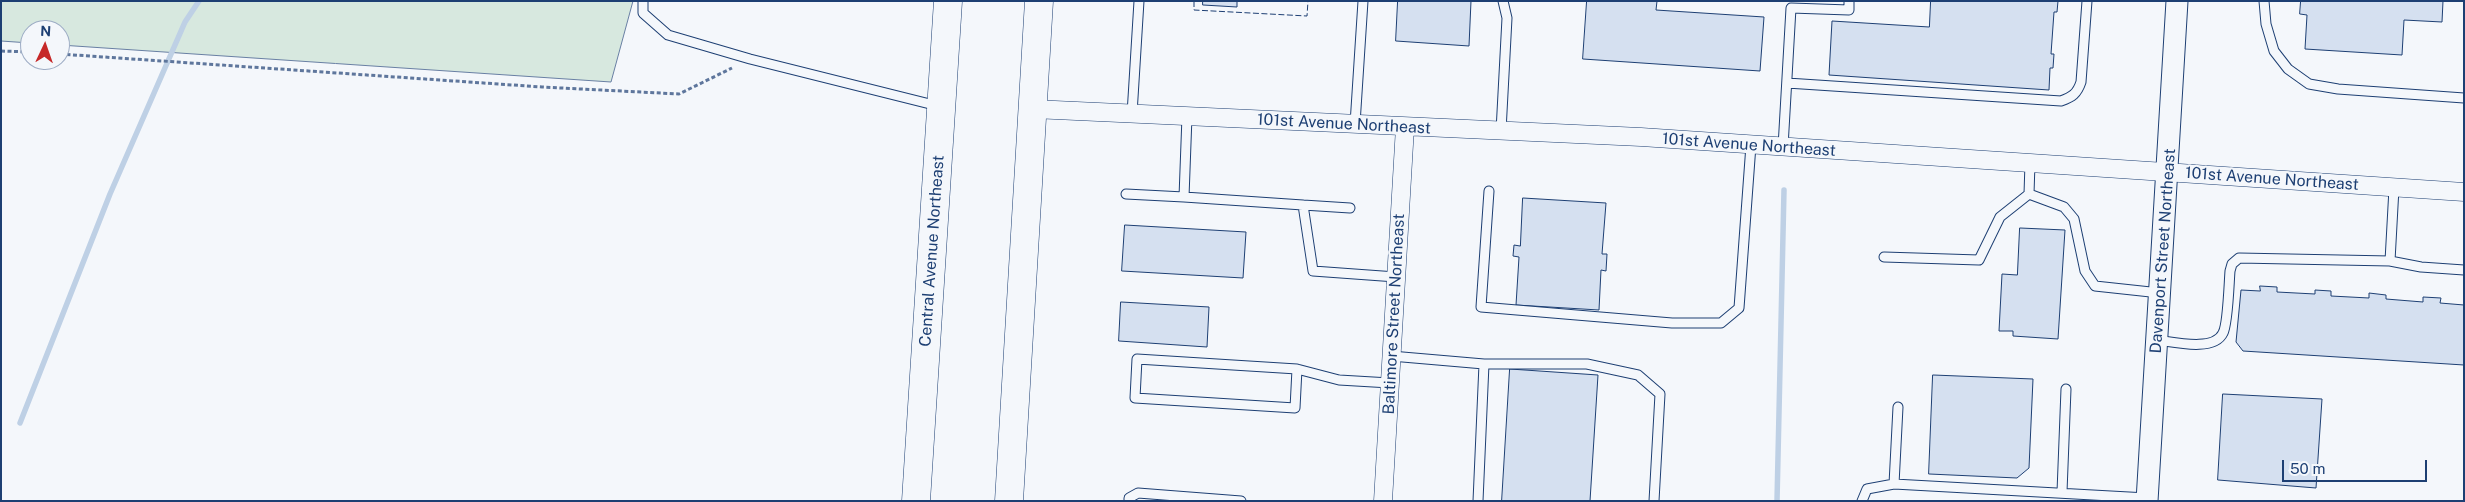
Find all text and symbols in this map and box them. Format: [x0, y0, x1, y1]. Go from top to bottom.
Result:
north arrow [20, 20, 70, 70]
text: N [40, 23, 52, 39]
street label: 101st Avenue Northeast [1257, 110, 1431, 138]
street label: 101st Avenue Northeast [1662, 129, 1836, 161]
street label: Davenport Street Northeast [2146, 148, 2180, 354]
street label: Central Avenue Northeast [916, 155, 948, 347]
street label: 101st Avenue Northeast [2185, 163, 2359, 195]
street label: Baltimore Street Northeast [1379, 213, 1409, 415]
scale bar [2285, 450, 2430, 482]
text: 50 m [2290, 460, 2325, 477]

